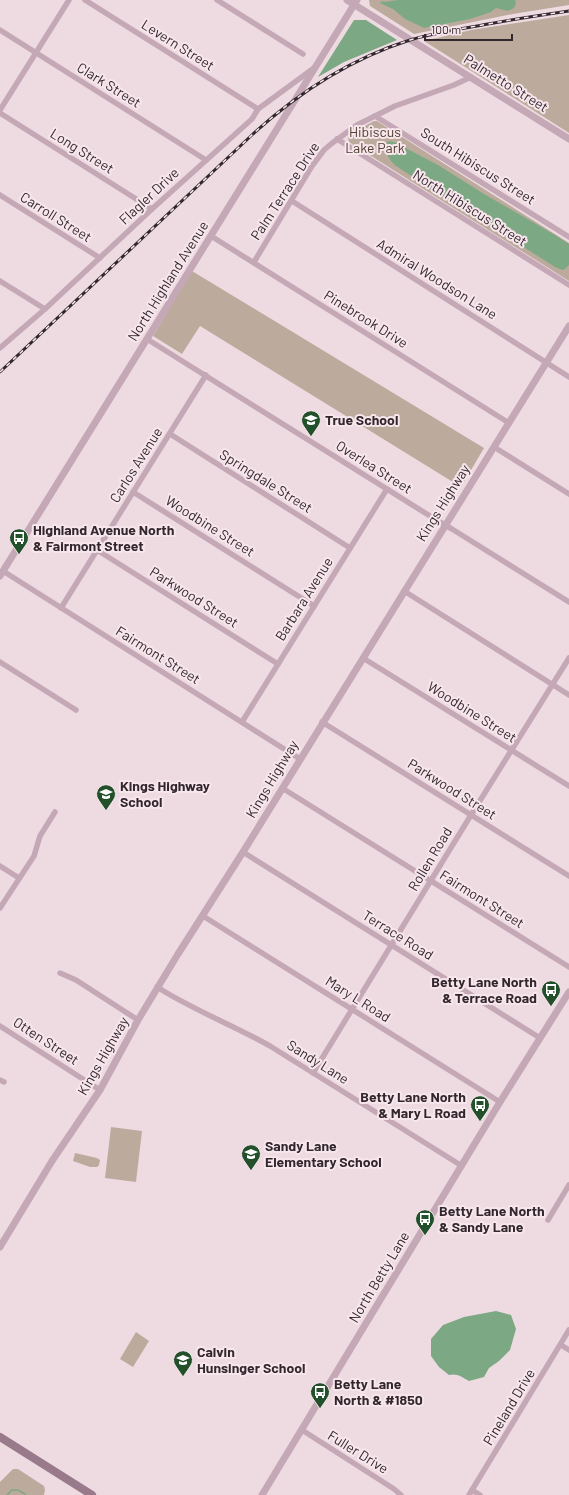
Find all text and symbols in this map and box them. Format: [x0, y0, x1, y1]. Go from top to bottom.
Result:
street label: Levern Street [139, 15, 218, 74]
scale bar [425, 16, 512, 42]
text: 100 m [431, 22, 461, 36]
street label: Palmetto Street [461, 50, 552, 115]
street label: Clark Street [74, 58, 144, 111]
park label: Hibiscus Lake Park [345, 123, 405, 156]
street label: South Hibiscus Street [418, 123, 539, 208]
street label: Long Street [47, 124, 117, 177]
street label: Palm Terrace Drive [247, 139, 323, 243]
street label: Flagler Drive [115, 164, 182, 228]
street label: North Hibiscus Street [410, 166, 530, 250]
street label: Carroll Street [18, 188, 95, 245]
street label: North Highland Avenue [124, 218, 211, 344]
street label: Admiral Woodson Lane [374, 235, 501, 323]
street label: Pinebrook Drive [321, 286, 411, 351]
school or university icon: True School [300, 409, 322, 437]
place label: True School [325, 411, 398, 428]
street label: Carlos Avenue [106, 424, 165, 506]
street label: Overlea Street [333, 436, 415, 497]
street label: Springdale Street [217, 445, 316, 516]
street label: Kings Highway [412, 461, 473, 544]
street label: Woodbine Street [163, 491, 258, 560]
place label: Highland Avenue North & Fairmont Street [33, 521, 174, 554]
bus stop icon: Highland Avenue North & Fairmont Street [8, 527, 30, 555]
street label: Barbara Avenue [271, 554, 336, 644]
street label: Parkwood Street [147, 563, 242, 631]
street label: Fairmont Street [113, 622, 204, 687]
street label: Woodbine Street [425, 677, 520, 746]
street label: Kings Highway [242, 736, 302, 821]
street label: Parkwood Street [405, 755, 500, 823]
place label: Kings Highway School [120, 777, 210, 810]
school or university icon: Kings Highway School [95, 783, 117, 811]
street label: Rollen Road [404, 824, 455, 894]
street label: Fairmont Street [437, 866, 528, 931]
street label: Terrace Road [360, 906, 437, 963]
street label: Mary L Road [323, 972, 394, 1025]
place label: Betty Lane North & Terrace Road [431, 973, 537, 1006]
bus stop icon: Betty Lane North & Terrace Road [540, 979, 562, 1007]
street label: Otten Street [10, 1013, 82, 1068]
street label: Kings Highway [73, 1013, 132, 1098]
street label: Sandy Lane [284, 1036, 352, 1087]
place label: Betty Lane North & Mary L Road [360, 1088, 466, 1121]
bus stop icon: Betty Lane North & Mary L Road [469, 1094, 491, 1122]
place label: Sandy Lane Elementary School [265, 1137, 382, 1170]
school or university icon: Sandy Lane Elementary School [240, 1143, 262, 1171]
place label: Betty Lane North & Sandy Lane [439, 1202, 545, 1235]
bus stop icon: Betty Lane North & Sandy Lane [414, 1208, 436, 1236]
street label: North Betty Lane [345, 1228, 412, 1325]
place label: Calvin Hunsinger School [197, 1343, 305, 1376]
school or university icon: Calvin Hunsinger School [172, 1349, 194, 1377]
street label: Pineland Drive [479, 1365, 538, 1448]
place label: Betty Lane North & #1850 [334, 1375, 423, 1408]
bus stop icon: Betty Lane North & #1850 [309, 1381, 331, 1409]
street label: Fuller Drive [325, 1426, 392, 1477]

